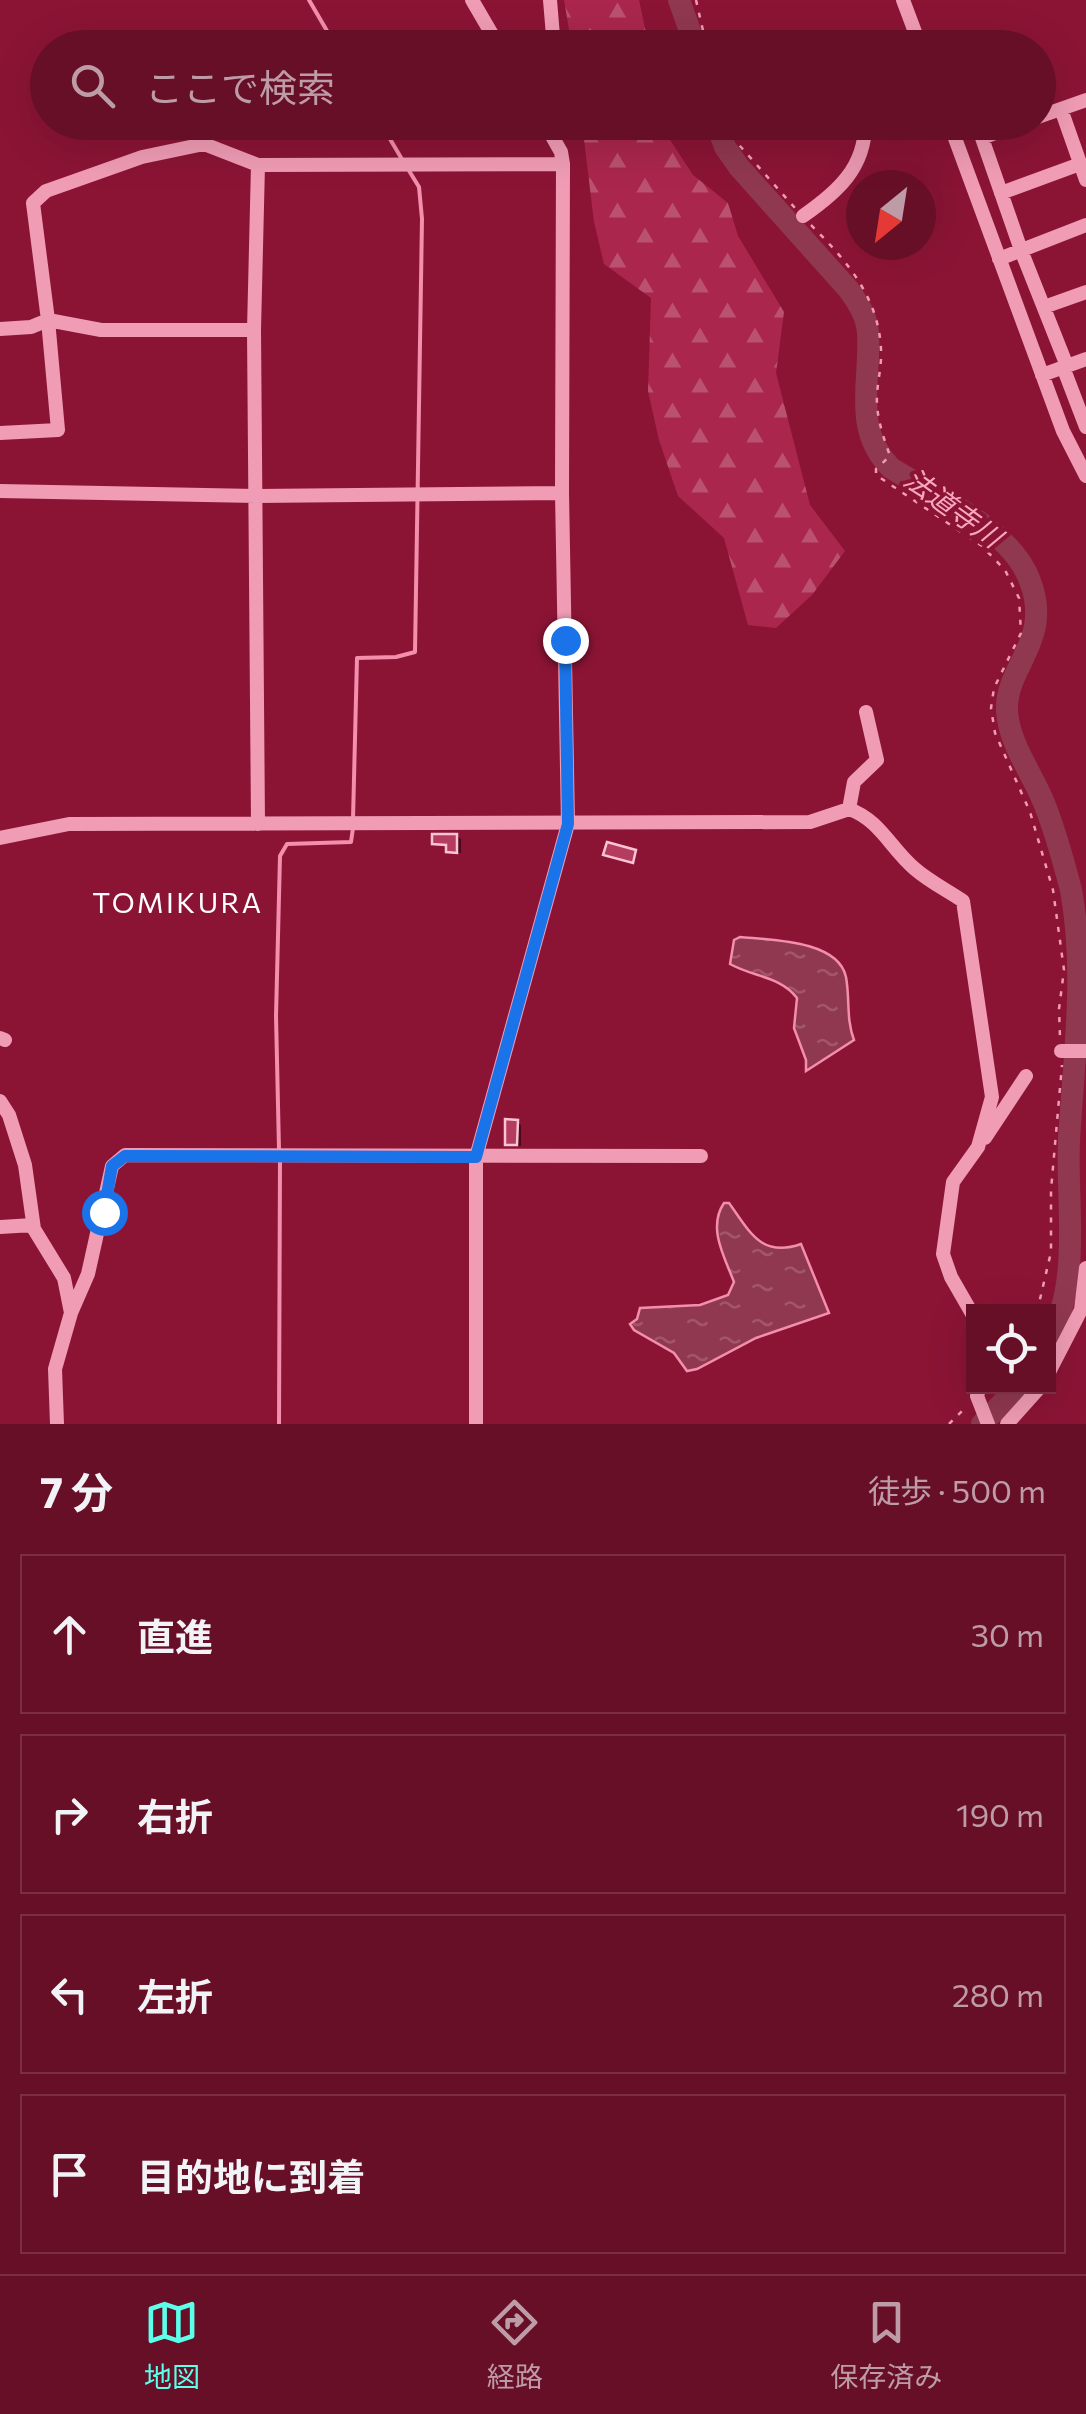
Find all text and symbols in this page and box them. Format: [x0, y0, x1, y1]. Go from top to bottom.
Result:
search box [30, 30, 1056, 140]
icon: search [65, 58, 120, 113]
text: ここで検索 [145, 63, 335, 110]
north arrow [846, 170, 936, 260]
water label: 法道寺川 [898, 461, 1011, 556]
route end [543, 618, 589, 664]
district label: TOMIKURA [92, 885, 264, 919]
route start [82, 1190, 128, 1236]
map controls [966, 1304, 1056, 1394]
button: locate [966, 1304, 1056, 1394]
text: 7 分 [40, 1465, 113, 1517]
text: 徒歩 · 500 m [868, 1470, 1046, 1510]
icon: ahead [42, 1607, 97, 1662]
text: 直進 [137, 1612, 213, 1659]
text: 30 m [971, 1614, 1044, 1654]
icon: right [42, 1787, 97, 1842]
text: 右折 [137, 1792, 213, 1839]
text: 190 m [956, 1794, 1044, 1834]
icon: left [42, 1967, 97, 2022]
text: 左折 [137, 1972, 213, 2019]
text: 280 m [952, 1974, 1044, 2014]
icon: arrive [42, 2147, 97, 2202]
text: 目的地に到着 [137, 2152, 365, 2199]
tab: 地図 [144, 2295, 200, 2395]
tab: 経路 [487, 2295, 543, 2395]
tab: 保存済み [830, 2295, 942, 2395]

